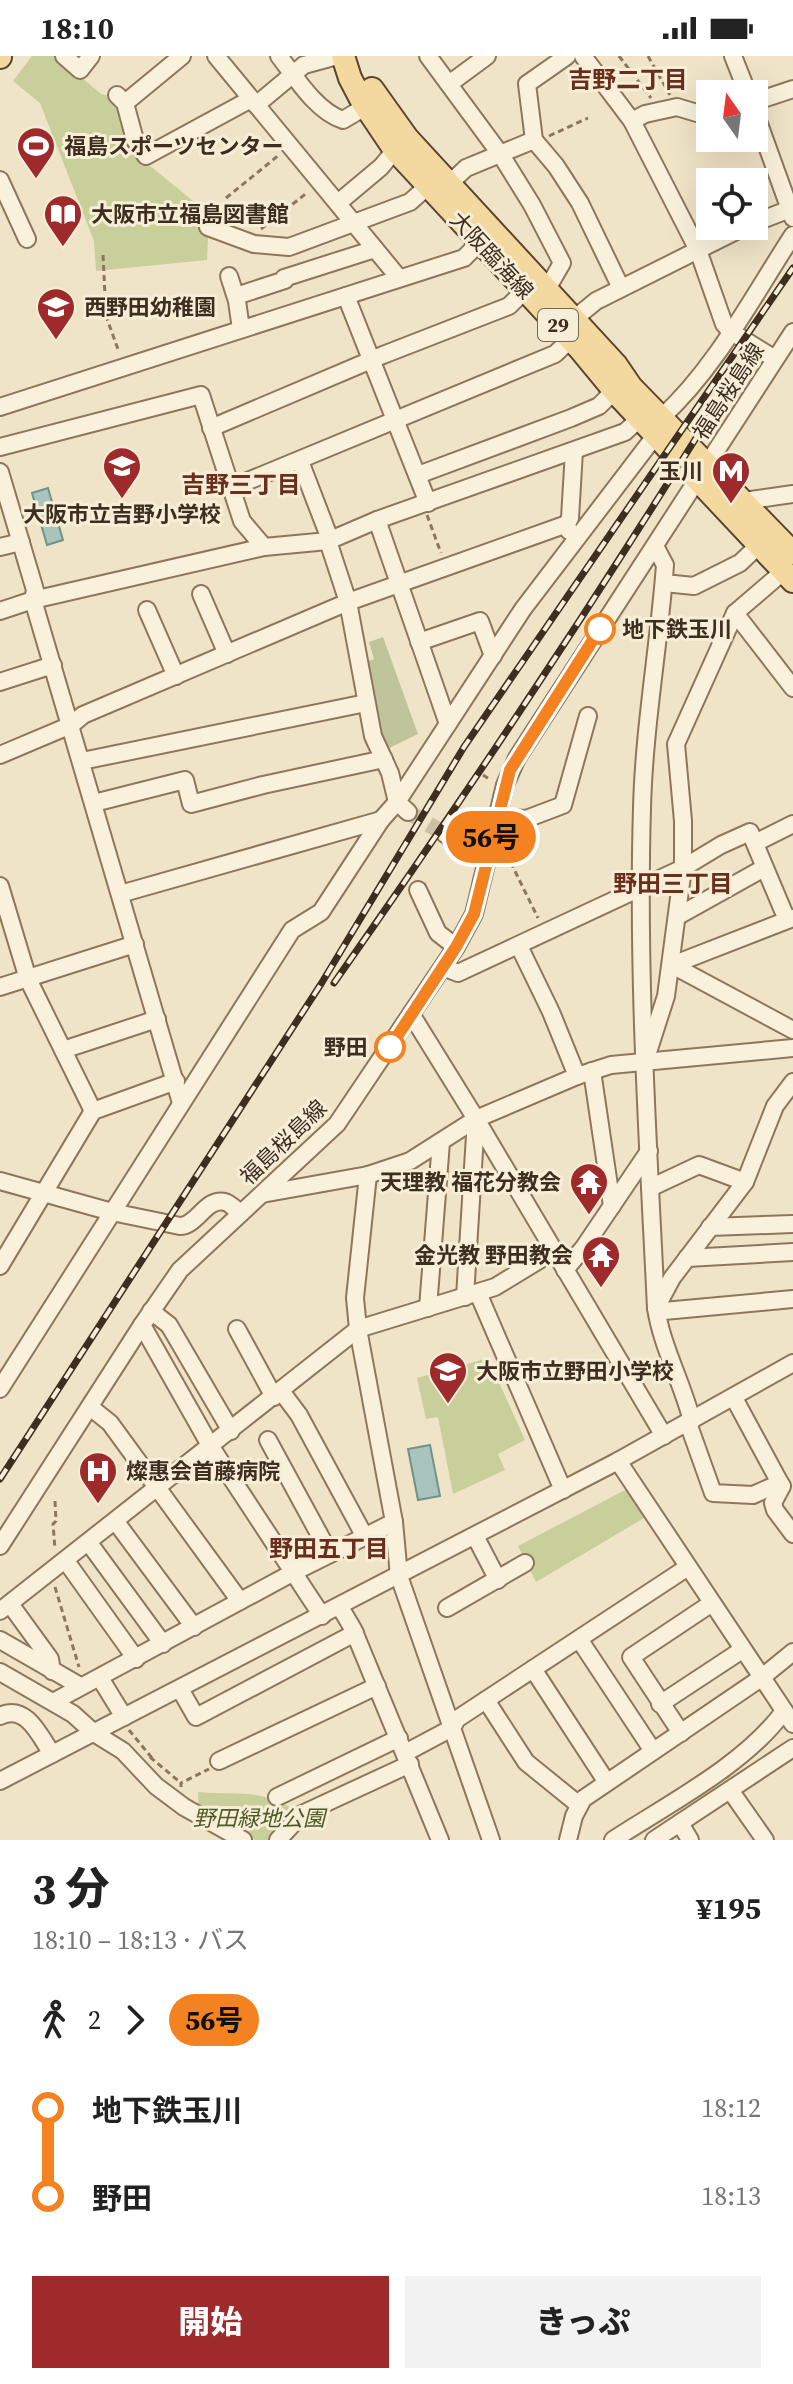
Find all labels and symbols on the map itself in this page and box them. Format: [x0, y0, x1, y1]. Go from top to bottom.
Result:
district label: 吉野二丁目 [568, 63, 688, 96]
north arrow [696, 80, 768, 152]
sports icon: 福島スポーツセンター [15, 125, 57, 180]
place label: 福島スポーツセンター [64, 131, 284, 161]
library icon: 大阪市立福島図書館 [42, 193, 84, 248]
place label: 大阪市立福島図書館 [91, 199, 289, 229]
street label: 大阪臨海線 [444, 205, 540, 305]
school or university icon: 西野田幼稚園 [35, 286, 77, 341]
place label: 西野田幼稚園 [84, 292, 216, 322]
road number: 29 [538, 309, 578, 341]
street label: 福島桜島線 [685, 337, 771, 445]
school or university icon: 大阪市立吉野小学校 [101, 445, 143, 500]
metro station icon: 玉川 [710, 450, 752, 505]
place label: 玉川 [659, 456, 703, 486]
district label: 吉野三丁目 [181, 468, 301, 501]
place label: 大阪市立吉野小学校 [23, 499, 221, 529]
marker: 地下鉄玉川 [585, 614, 615, 644]
place label: 地下鉄玉川 [622, 614, 732, 644]
line badge: 56号 [445, 811, 537, 863]
district label: 野田三丁目 [613, 867, 733, 900]
place label: 野田 [324, 1032, 368, 1062]
marker: 野田 [375, 1032, 405, 1062]
street label: 福島桜島線 [233, 1093, 333, 1191]
temple icon: 天理教 福花分教会 [568, 1161, 610, 1216]
place label: 天理教 福花分教会 [380, 1167, 561, 1197]
temple icon: 金光教 野田教会 [580, 1234, 622, 1289]
place label: 金光教 野田教会 [414, 1240, 573, 1270]
school or university icon: 大阪市立野田小学校 [427, 1350, 469, 1405]
place label: 大阪市立野田小学校 [476, 1356, 674, 1386]
hospital icon: 燦惠会首藤病院 [77, 1450, 119, 1505]
place label: 燦惠会首藤病院 [126, 1456, 280, 1486]
district label: 野田五丁目 [269, 1532, 389, 1565]
park label: 野田緑地公園 [193, 1803, 328, 1833]

